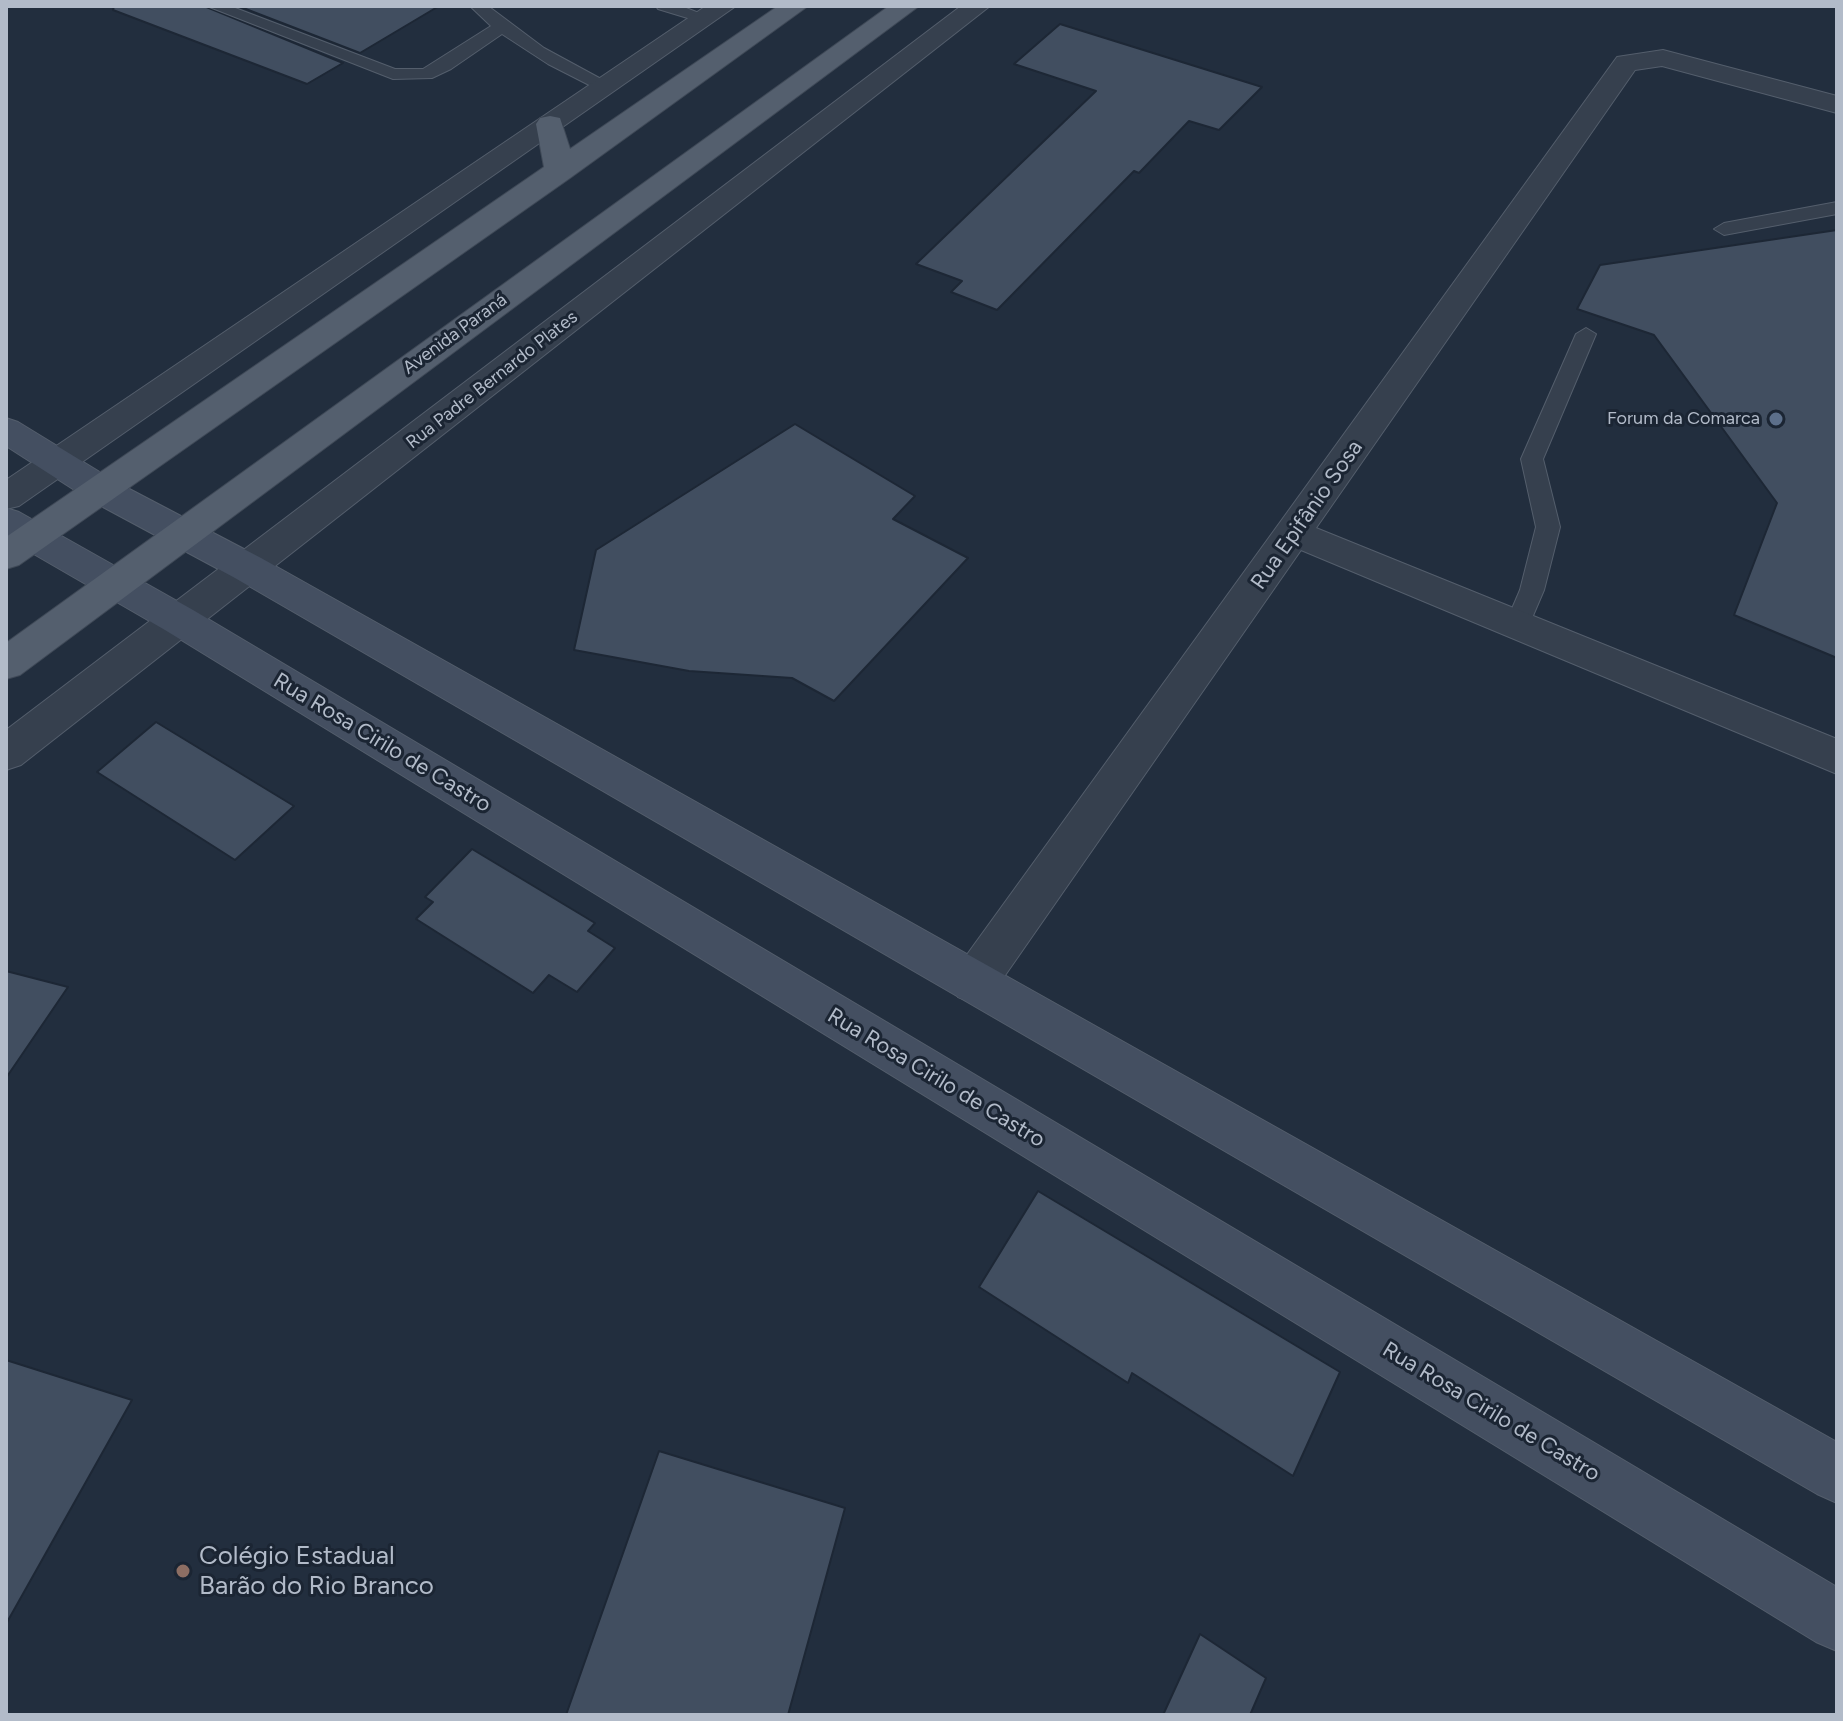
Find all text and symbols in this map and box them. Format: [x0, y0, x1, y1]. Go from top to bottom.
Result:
street label: Avenida Paraná [399, 289, 511, 379]
street label: Rua Padre Bernardo Plates [402, 306, 582, 454]
place label: Forum da Comarca [1607, 408, 1760, 430]
marker: Forum da Comarca [1767, 410, 1785, 428]
street label: Rua Epifânio Sosa [1246, 435, 1368, 595]
street label: Rua Rosa Cirilo de Castro [269, 668, 495, 818]
street label: Rua Rosa Cirilo de Castro [823, 1003, 1049, 1153]
street label: Rua Rosa Cirilo de Castro [1378, 1337, 1604, 1487]
place label: Colégio Estadual Barão do Rio Branco [199, 1540, 434, 1602]
marker: Colégio Estadual Barão do Rio Branco [174, 1562, 192, 1580]

